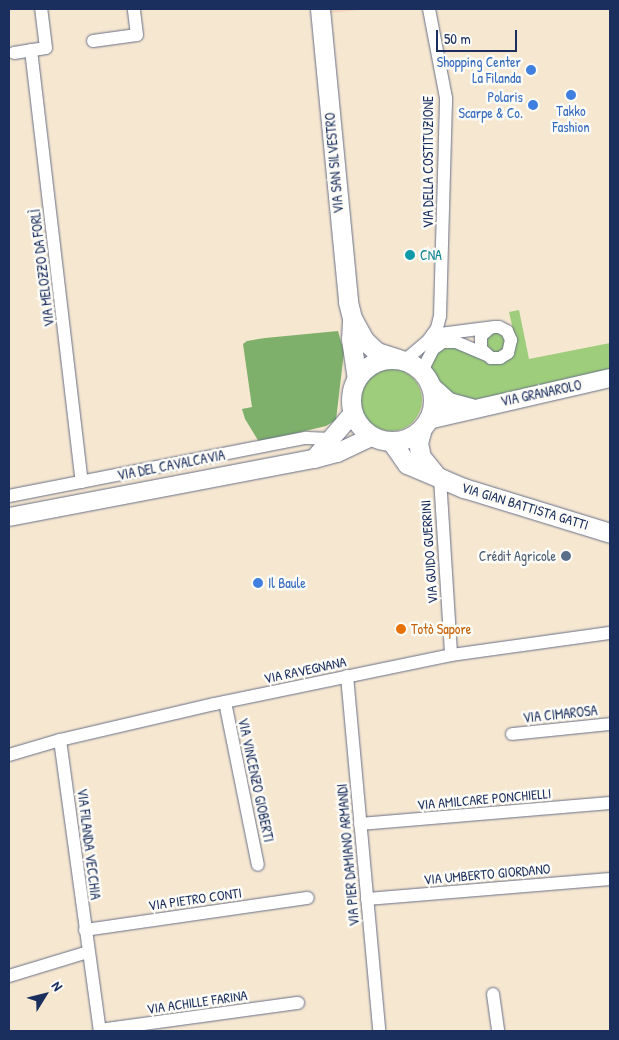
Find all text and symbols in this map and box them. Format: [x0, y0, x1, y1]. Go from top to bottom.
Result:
scale bar [439, 20, 520, 52]
text: 50 m [444, 28, 471, 49]
place label: Shopping Center La Filanda [437, 54, 521, 86]
marker: Shopping Center La Filanda [525, 64, 537, 76]
place label: Polaris Scarpe & Co. [459, 89, 523, 121]
marker: Takko Fashion [565, 89, 577, 101]
street label: VIA DELLA COSTITUZIONE [420, 96, 436, 228]
marker: Polaris Scarpe & Co. [527, 99, 539, 111]
place label: Takko Fashion [552, 103, 590, 136]
street label: VIA SAN SILVESTRO [321, 112, 347, 214]
street label: VIA MELOZZO DA FORLÌ [26, 208, 58, 328]
place label: CNA [420, 247, 442, 263]
marker: CNA [404, 249, 416, 261]
street label: VIA GRANAROLO [499, 376, 583, 410]
street label: VIA DEL CAVALCAVIA [116, 446, 226, 484]
street label: VIA GIAN BATTISTA GATTI [459, 479, 591, 533]
street label: VIA GUIDO GUERRINI [417, 500, 441, 604]
place label: Crédit Agricole [479, 548, 556, 564]
marker: Crédit Agricole [560, 550, 572, 562]
place label: Il Baule [268, 575, 306, 591]
marker: Il Baule [252, 577, 264, 589]
place label: Totò Sapore [411, 621, 471, 637]
marker: Totò Sapore [395, 623, 407, 635]
street label: VIA RAVEGNANA [262, 653, 348, 687]
street label: VIA CIMAROSA [522, 702, 598, 726]
street label: VIA VINCENZO GIOBERTI [235, 716, 277, 844]
street label: VIA PIER DAMIANO ARMANDI [333, 783, 363, 927]
street label: VIA AMILCARE PONCHIELLI [416, 785, 552, 813]
street label: VIA FILANDA VECCHIA [74, 787, 104, 901]
street label: VIA UMBERTO GIORDANO [423, 860, 551, 888]
street label: VIA PIETRO CONTI [147, 884, 243, 914]
north arrow [20, 970, 70, 1020]
text: N [48, 977, 67, 994]
street label: VIA ACHILLE FARINA [146, 987, 248, 1017]

